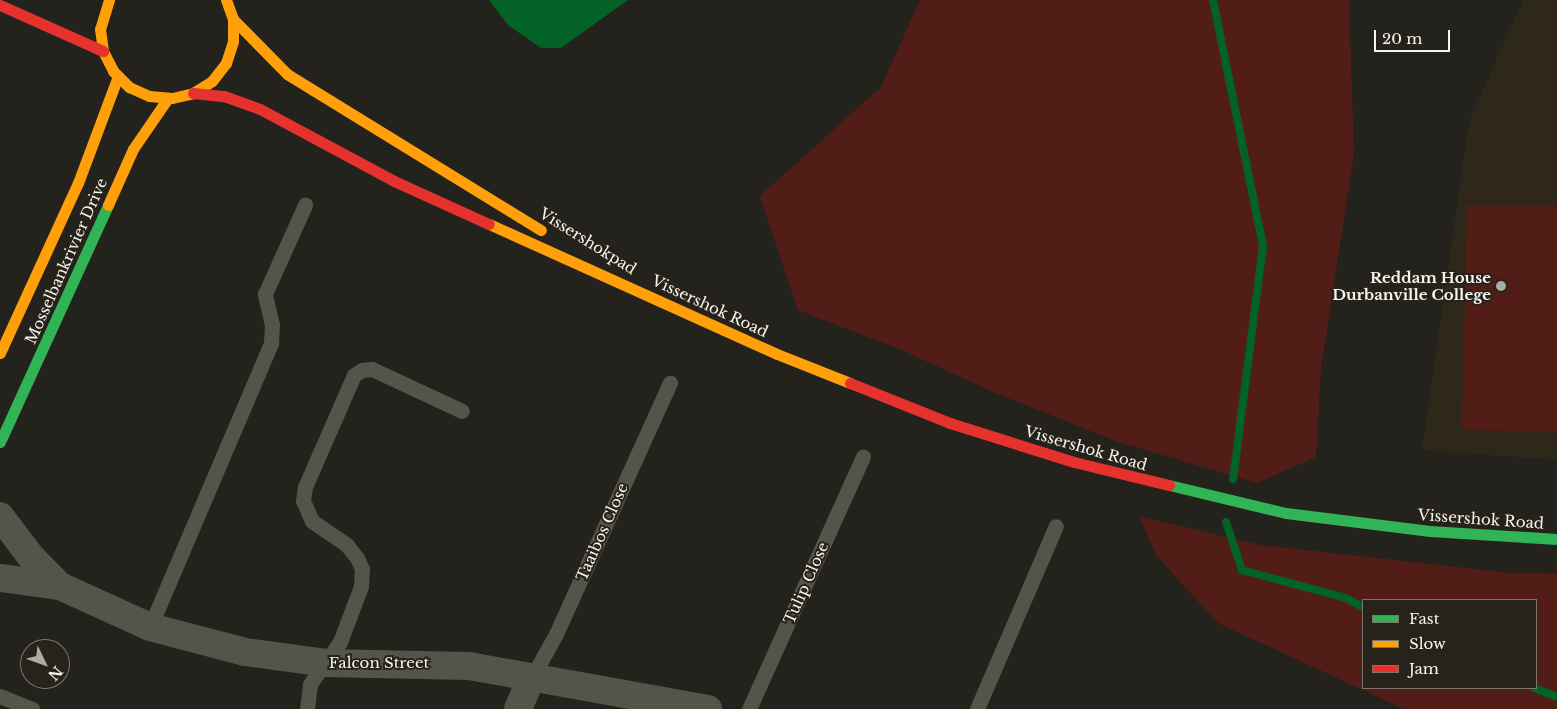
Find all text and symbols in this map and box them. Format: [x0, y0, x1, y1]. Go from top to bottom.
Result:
scale bar [1377, 20, 1453, 52]
text: 20 m [1382, 29, 1422, 48]
street label: Mosselbankrivier Drive [21, 175, 111, 347]
street label: Vissershokpad [536, 204, 640, 278]
place label: Reddam House Durbanville College [1332, 268, 1491, 303]
street label: Vissershok Road [649, 271, 771, 341]
marker: Reddam House Durbanville College [1495, 280, 1507, 292]
street label: Vissershok Road [1023, 422, 1149, 474]
street label: Taaibos Close [572, 480, 632, 584]
street label: Vissershok Road [1417, 506, 1545, 532]
street label: Tulip Close [780, 539, 832, 627]
legend [1362, 599, 1537, 689]
text: Fast [1409, 609, 1439, 628]
text: Slow [1409, 634, 1446, 653]
north arrow [20, 639, 70, 689]
street label: Falcon Street [329, 654, 429, 672]
text: Jam [1409, 659, 1439, 678]
text: N [44, 662, 67, 684]

